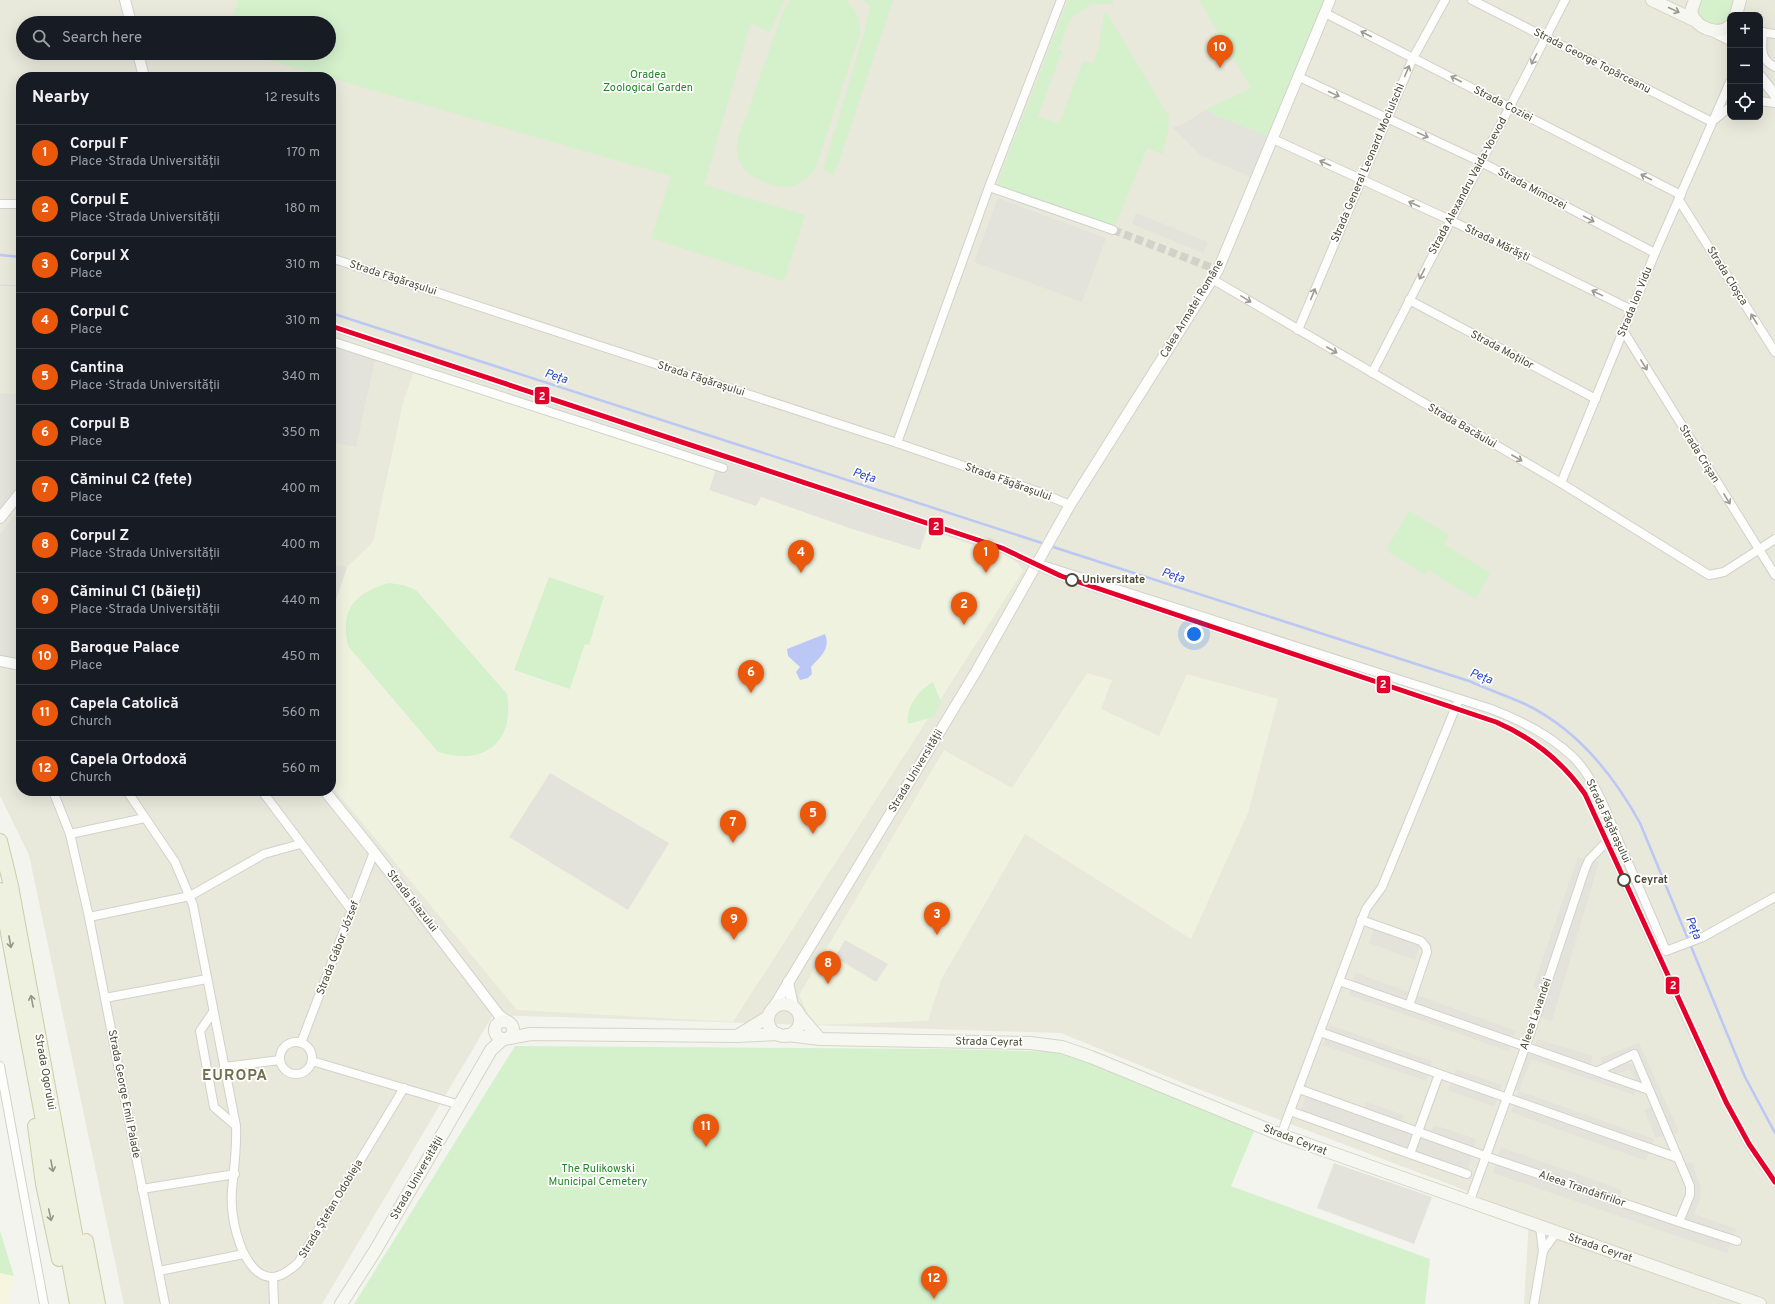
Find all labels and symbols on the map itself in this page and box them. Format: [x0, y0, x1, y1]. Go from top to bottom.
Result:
one-way arrow [1667, 7, 1679, 14]
street label: Strada George Topârceanu [1531, 25, 1653, 97]
one-way arrow [1360, 29, 1372, 37]
pin: 10 [1207, 35, 1233, 68]
one-way arrow [1530, 53, 1537, 65]
one-way arrow [1404, 66, 1412, 78]
park label: Oradea Zoological Garden [603, 68, 693, 95]
one-way arrow [1450, 75, 1462, 83]
street label: Strada General Leonard Mociulschi [1328, 81, 1408, 245]
street label: Strada Coziei [1471, 83, 1535, 125]
one-way arrow [1328, 91, 1340, 98]
street label: Strada Alexandru Vaida-Voevod [1426, 115, 1510, 257]
one-way arrow [1416, 132, 1428, 139]
one-way arrow [1319, 159, 1331, 166]
street label: Strada Mimozei [1495, 165, 1569, 213]
one-way arrow [1641, 172, 1653, 180]
one-way arrow [1409, 200, 1421, 207]
one-way arrow [1583, 215, 1595, 223]
street label: Strada Mărăști [1462, 221, 1532, 265]
street label: Strada Cloșca [1703, 244, 1751, 308]
street label: Strada Făgărașului [347, 257, 439, 299]
street label: Calea Armatei Române [1157, 257, 1227, 361]
street label: Strada Ion Vidu [1615, 265, 1655, 339]
one-way arrow [1418, 268, 1425, 280]
one-way arrow [1310, 289, 1317, 301]
one-way arrow [1591, 289, 1603, 296]
one-way arrow [1240, 295, 1252, 303]
one-way arrow [1750, 314, 1758, 325]
street label: Strada Moților [1468, 327, 1537, 373]
one-way arrow [1326, 346, 1338, 354]
street label: Strada Făgărașului [655, 358, 747, 400]
one-way arrow [1641, 359, 1649, 371]
water label: Peța [542, 366, 570, 388]
line badge: 2 [534, 386, 550, 405]
text: 2 [539, 390, 545, 404]
street label: Strada Bacăului [1425, 401, 1499, 451]
street label: Strada Crișan [1676, 422, 1722, 486]
one-way arrow [1511, 454, 1523, 462]
street label: Strada Făgărașului [963, 460, 1053, 504]
water label: Peța [850, 465, 878, 487]
one-way arrow [1724, 493, 1732, 505]
line badge: 2 [928, 517, 944, 536]
text: 2 [933, 520, 939, 534]
pin: 4 [788, 540, 814, 573]
pin: 1 [973, 540, 999, 573]
water label: Peța [1159, 565, 1187, 587]
marker: Universitate [1065, 573, 1079, 587]
place label: Universitate [1082, 573, 1145, 587]
pin: 2 [951, 592, 977, 625]
your location [1184, 624, 1204, 644]
pin: 6 [738, 660, 764, 693]
water label: Peța [1467, 665, 1495, 689]
line badge: 2 [1376, 675, 1391, 694]
text: 2 [1380, 678, 1386, 692]
street label: Strada Universității [886, 727, 946, 815]
street label: Strada Făgărașului [1582, 777, 1634, 865]
pin: 5 [800, 801, 826, 834]
pin: 7 [720, 810, 746, 843]
street label: Strada Islazului [383, 867, 441, 935]
marker: Ceyrat [1617, 873, 1631, 887]
place label: Ceyrat [1634, 873, 1668, 887]
street label: Strada Gábor József [314, 899, 362, 997]
pin: 3 [924, 902, 950, 935]
pin: 9 [721, 907, 747, 940]
water label: Peța [1681, 914, 1705, 943]
one-way arrow [6, 935, 14, 948]
pin: 8 [815, 951, 841, 984]
street label: Aleea Lavandei [1517, 976, 1555, 1052]
line badge: 2 [1665, 976, 1680, 995]
text: 2 [1670, 979, 1676, 993]
one-way arrow [28, 995, 36, 1008]
street label: Strada George Emil Palade [105, 1029, 143, 1160]
street label: Strada Ogorului [31, 1033, 59, 1111]
street label: Strada Ceyrat [955, 1034, 1023, 1050]
district label: EUROPA [202, 1067, 268, 1086]
pin: 11 [693, 1114, 719, 1147]
street label: Strada Ceyrat [1261, 1121, 1329, 1159]
street label: Strada Universității [387, 1134, 447, 1222]
street label: Strada Ștefan Odobleja [296, 1157, 366, 1261]
one-way arrow [48, 1159, 56, 1172]
park label: The Rulikowski Municipal Cemetery [549, 1162, 648, 1189]
street label: Aleea Trandafirilor [1537, 1168, 1628, 1211]
one-way arrow [46, 1208, 54, 1221]
street label: Strada Ceyrat [1566, 1230, 1634, 1266]
pin: 12 [921, 1266, 947, 1299]

